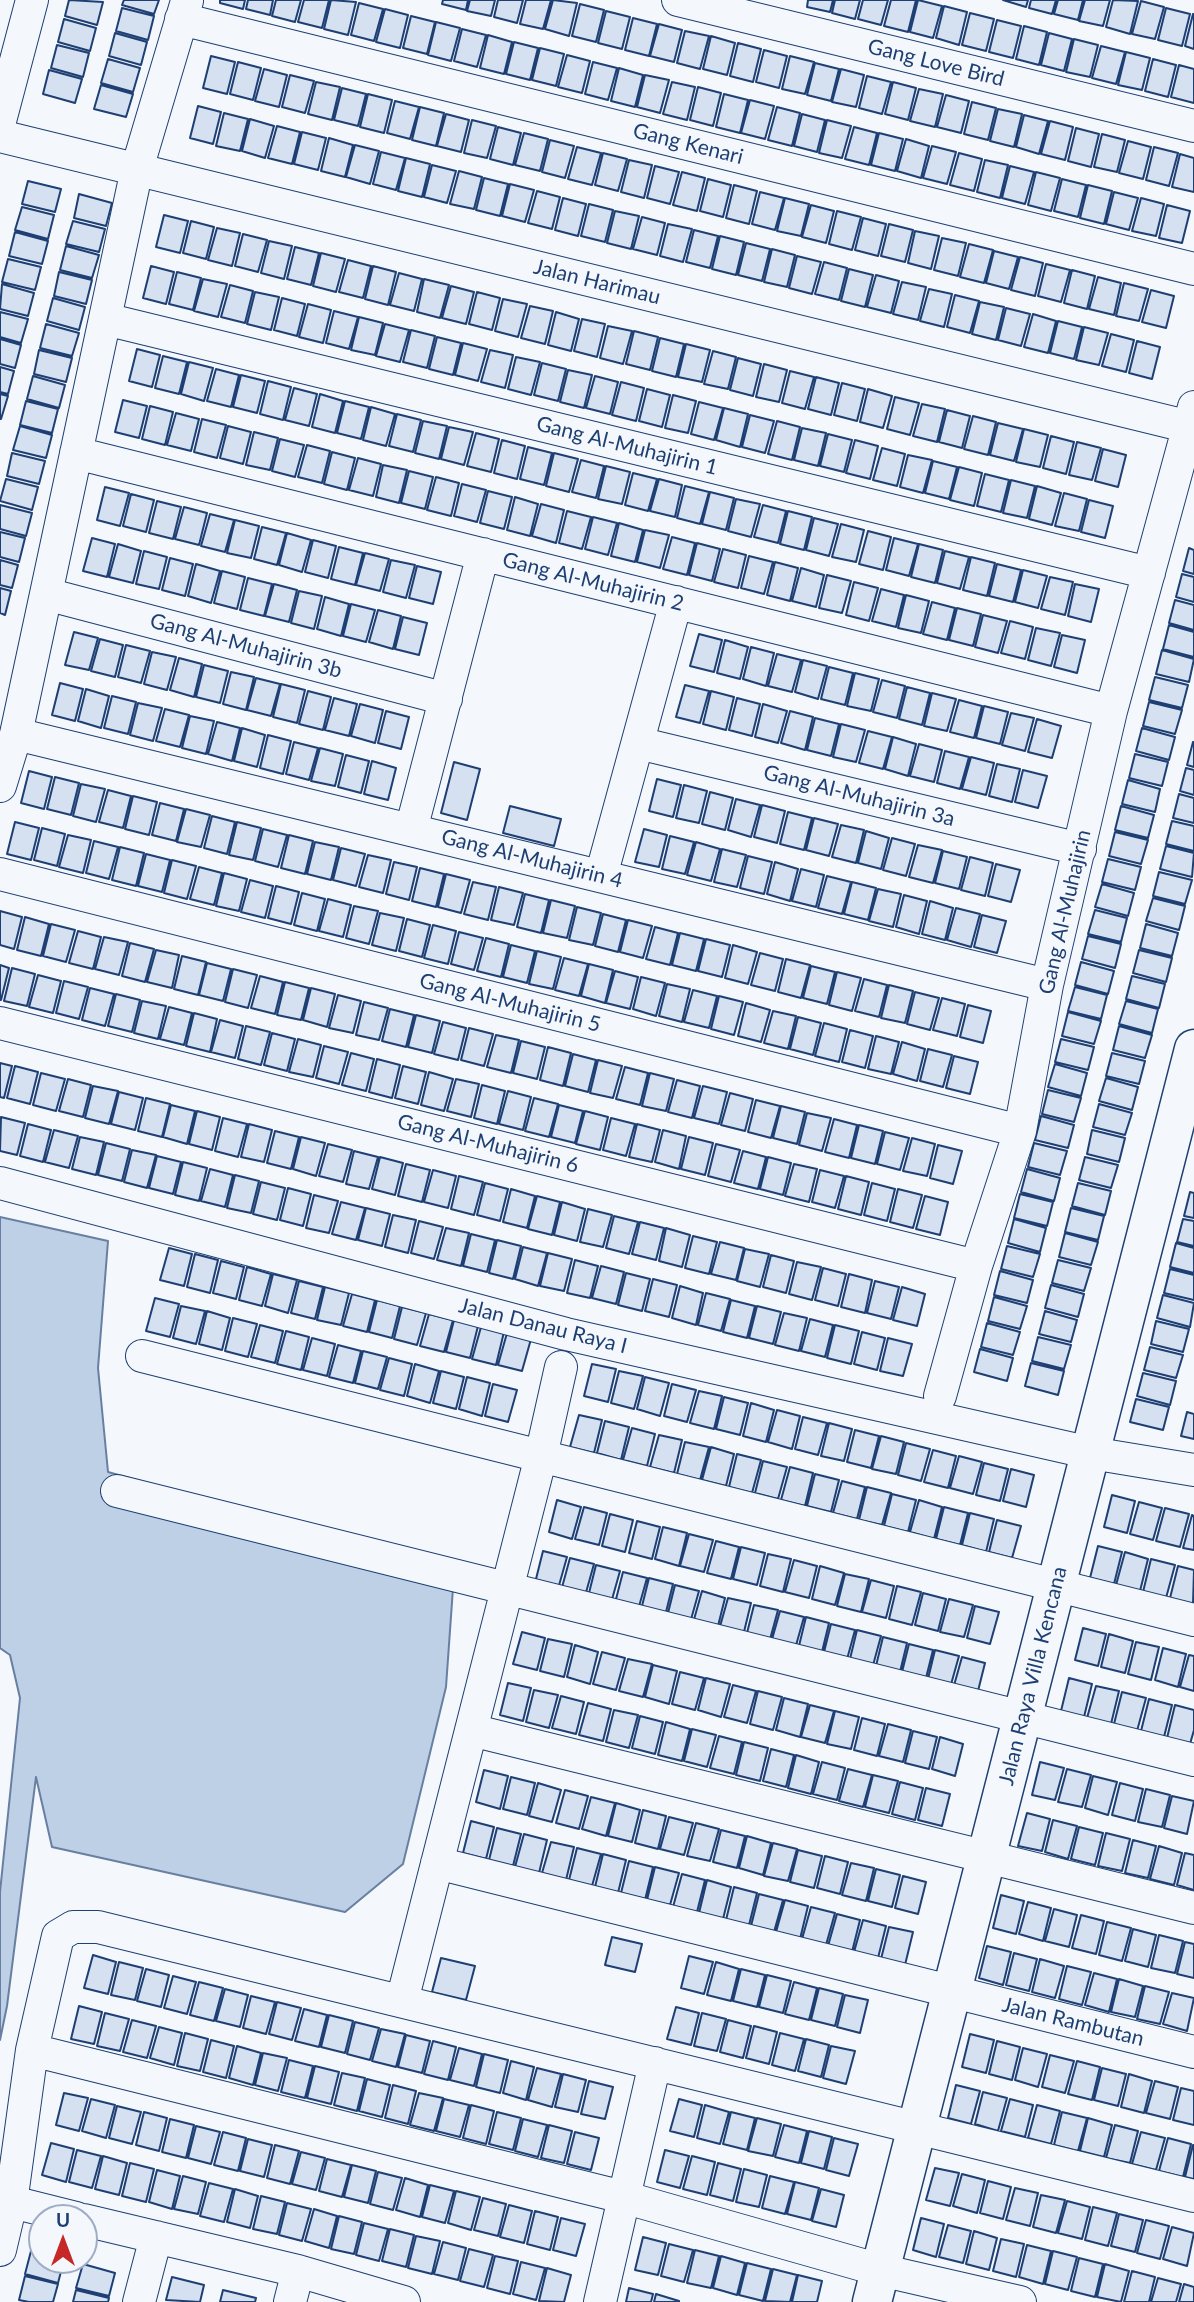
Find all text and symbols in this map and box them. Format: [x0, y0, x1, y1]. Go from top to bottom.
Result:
street label: Gang Love Bird [865, 34, 1007, 92]
street label: Gang Kenari [630, 118, 746, 170]
street label: Jalan Harimau [531, 254, 663, 310]
street label: Gang Al-Muhajirin 1 [534, 411, 720, 481]
street label: Gang Al-Muhajirin 2 [500, 547, 686, 617]
street label: Gang Al-Muhajirin 3b [147, 608, 345, 684]
street label: Gang Al-Muhajirin 3a [761, 760, 957, 832]
street label: Gang Al-Muhajirin 4 [439, 824, 625, 894]
street label: Gang Al-Muhajirin [1034, 827, 1096, 997]
street label: Gang Al-Muhajirin 5 [417, 968, 603, 1038]
street label: Gang Al-Muhajirin 6 [395, 1109, 581, 1179]
street label: Jalan Danau Raya I [456, 1293, 630, 1359]
street label: Jalan Raya Villa Kencana [994, 1564, 1072, 1788]
street label: Jalan Rambutan [999, 1992, 1147, 2052]
north arrow [28, 2204, 98, 2274]
text: U [56, 2208, 70, 2231]

